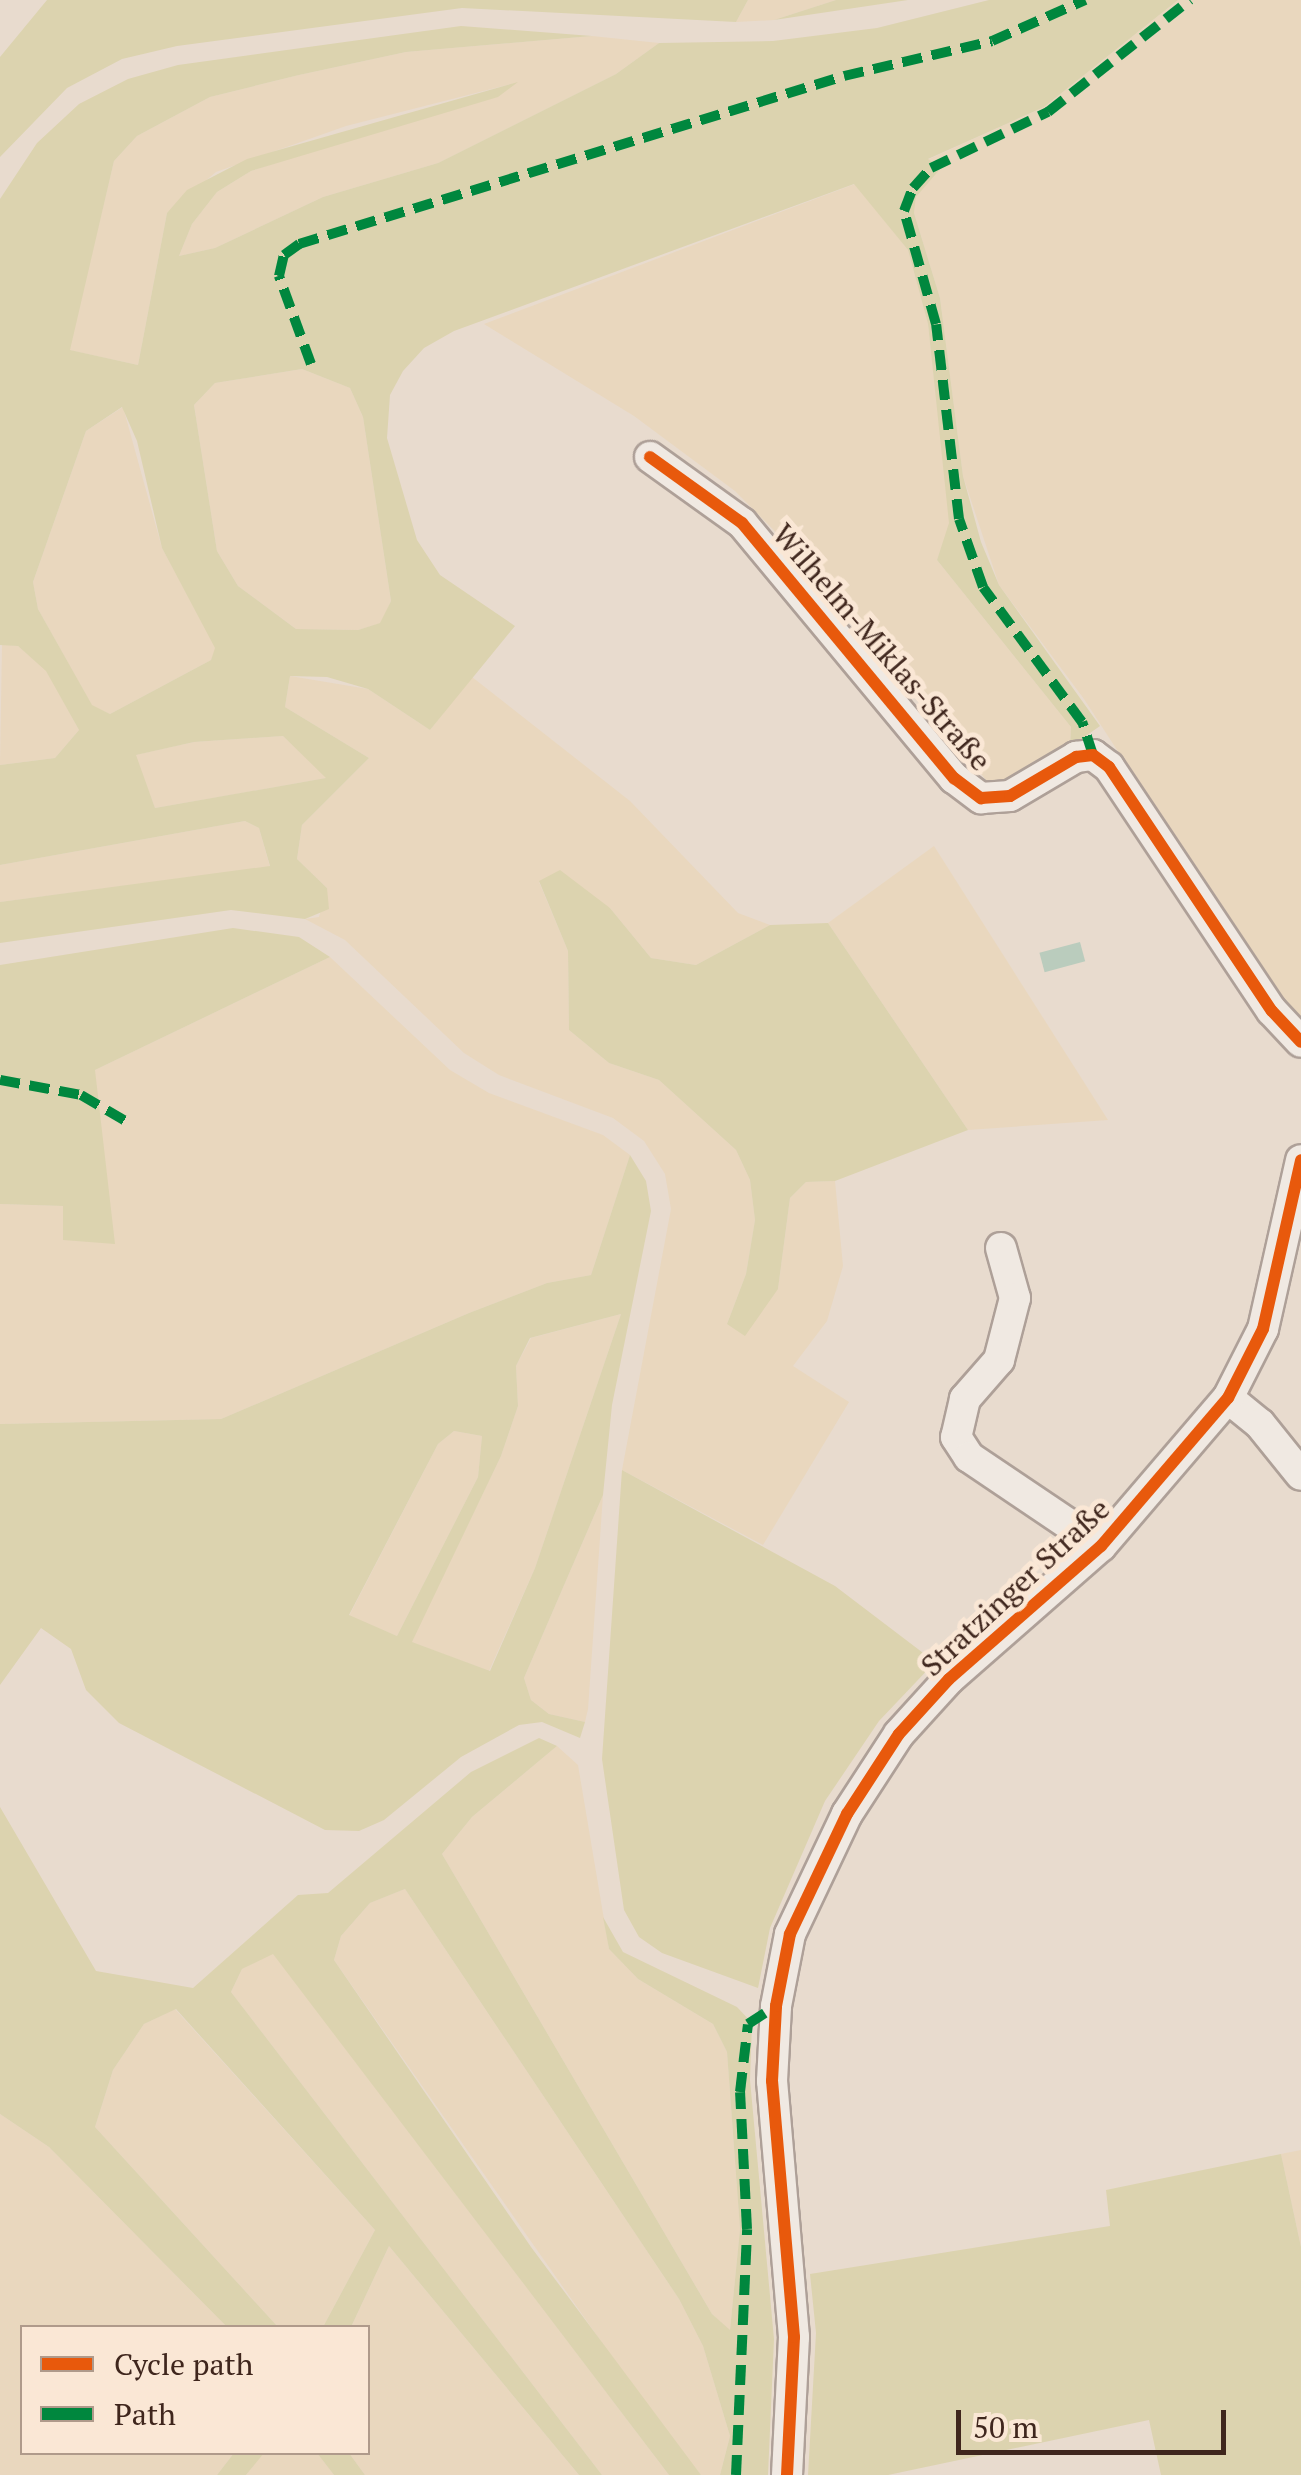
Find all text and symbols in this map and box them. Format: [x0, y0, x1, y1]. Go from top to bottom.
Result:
street label: Wilhelm-Miklas-Straße [765, 516, 999, 778]
street label: Stratzinger Straße [913, 1491, 1117, 1683]
legend [20, 2325, 370, 2455]
text: Cycle path [114, 2344, 253, 2384]
scale bar [961, 2390, 1231, 2452]
text: Path [114, 2394, 176, 2434]
text: 50 m [973, 2407, 1038, 2447]

